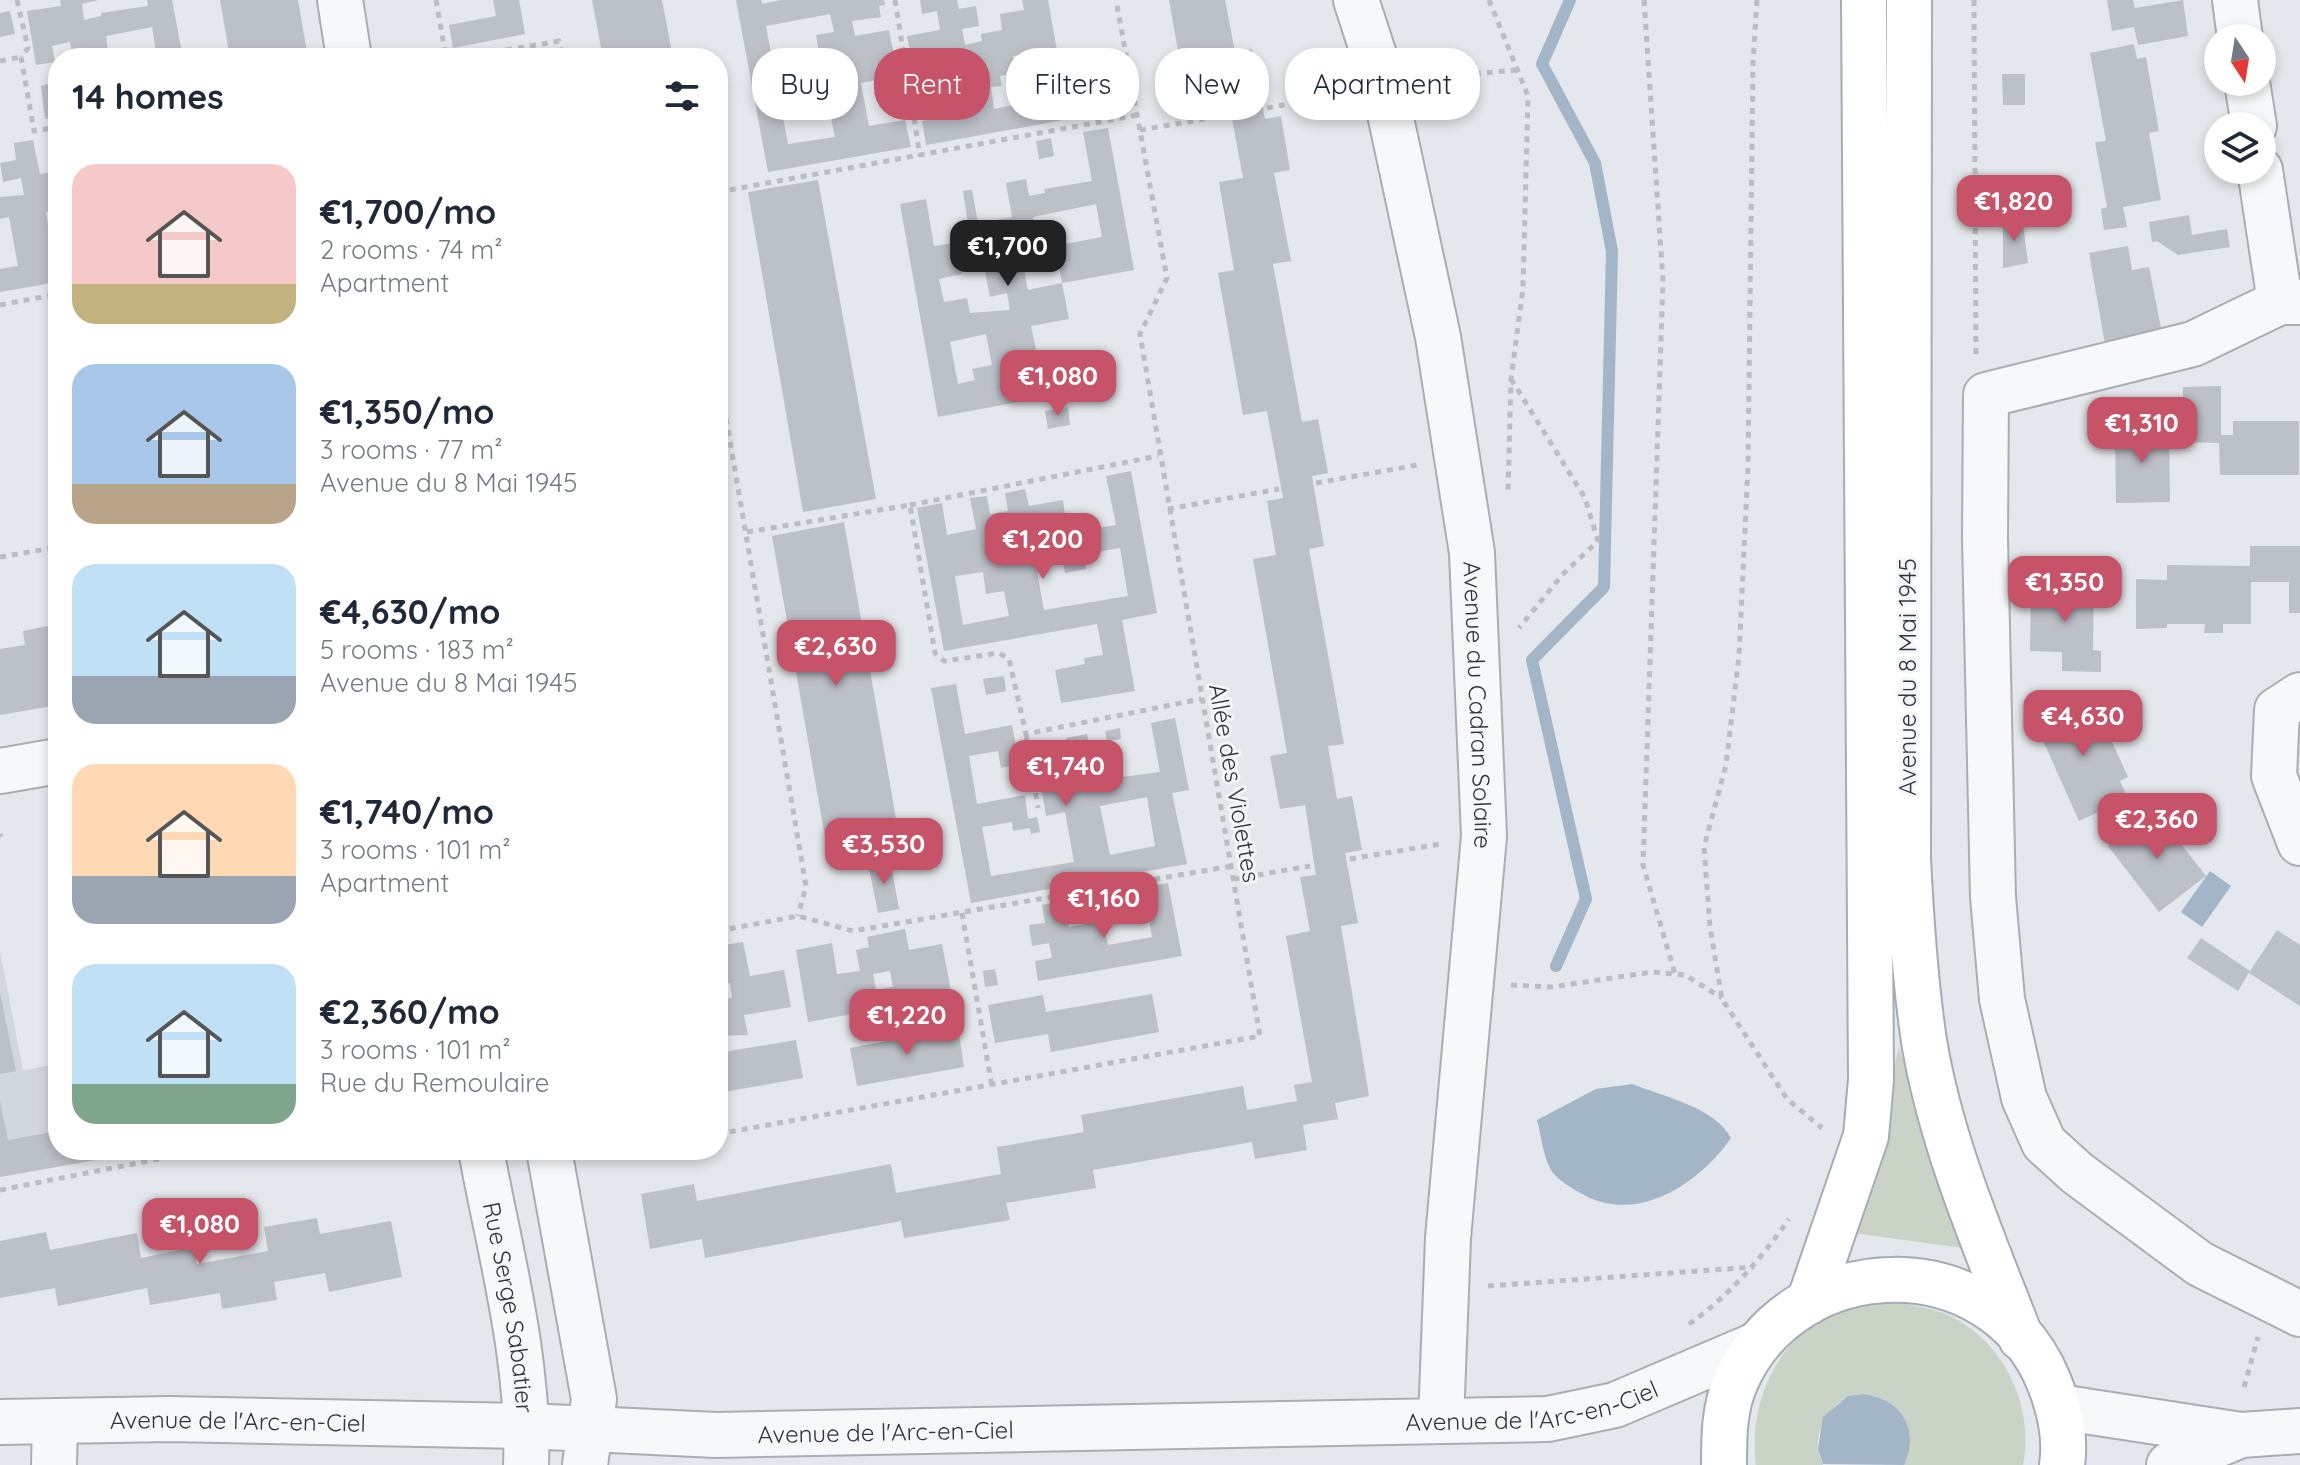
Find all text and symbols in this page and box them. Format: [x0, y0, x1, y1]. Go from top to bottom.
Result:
north arrow [2204, 24, 2276, 96]
map controls [2204, 24, 2276, 184]
chip: Buy [752, 48, 858, 120]
chip: Rent [874, 48, 990, 120]
chip: Filters [1006, 48, 1139, 120]
chip: New [1155, 48, 1269, 120]
chip: Apartment [1285, 48, 1480, 120]
icon: filters [660, 74, 704, 118]
text: 14 homes [72, 75, 224, 118]
button: layers [2204, 112, 2276, 184]
pin: €1,820 [1949, 175, 2079, 243]
text: €1,820 [1975, 184, 2053, 217]
text: €1,700/mo [320, 190, 496, 233]
icon: home [136, 196, 232, 292]
pin: €1,700 [943, 220, 1073, 288]
text: €1,700 [968, 229, 1048, 262]
text: 2 rooms · 74 m² [320, 233, 503, 266]
text: Apartment [320, 266, 449, 299]
pin: €1,080 [993, 350, 1123, 418]
text: €1,080 [1018, 359, 1098, 392]
text: €1,350/mo [320, 390, 495, 433]
icon: home [136, 396, 232, 492]
pin: €1,310 [2077, 397, 2207, 465]
text: €1,310 [2105, 406, 2179, 439]
text: 3 rooms · 77 m² [320, 433, 502, 466]
text: Avenue du 8 Mai 1945 [320, 466, 577, 499]
pin: €1,200 [978, 513, 1108, 581]
text: €1,200 [1003, 522, 1083, 555]
pin: €1,350 [2000, 556, 2130, 624]
street label: Avenue du 8 Mai 1945 [1892, 558, 1922, 796]
street label: Avenue du Cadran Solaire [1457, 560, 1499, 850]
text: €1,350 [2026, 565, 2104, 598]
text: €4,630/mo [320, 590, 500, 633]
icon: home [136, 596, 232, 692]
pin: €2,630 [771, 620, 901, 688]
text: €2,630 [795, 629, 877, 662]
text: 5 rooms · 183 m² [320, 633, 514, 666]
text: Avenue du 8 Mai 1945 [320, 666, 577, 699]
street label: Allée des Violettes [1203, 681, 1267, 885]
pin: €4,630 [2018, 690, 2148, 758]
text: €4,630 [2041, 699, 2125, 732]
pin: €1,740 [1001, 740, 1131, 808]
text: €1,740 [1027, 749, 1105, 782]
text: €1,740/mo [320, 790, 494, 833]
pin: €2,360 [2092, 793, 2222, 861]
icon: home [136, 796, 232, 892]
text: €2,360 [2116, 802, 2198, 835]
pin: €3,530 [819, 818, 949, 886]
text: €3,530 [843, 827, 925, 860]
text: 3 rooms · 101 m² [320, 833, 511, 866]
text: Apartment [320, 866, 449, 899]
pin: €1,160 [1039, 872, 1169, 940]
text: €1,160 [1068, 881, 1140, 914]
pin: €1,220 [842, 989, 972, 1057]
text: €2,360/mo [320, 990, 500, 1033]
icon: home [136, 996, 232, 1092]
text: €1,220 [867, 998, 947, 1031]
text: 3 rooms · 101 m² [320, 1033, 511, 1066]
text: Rue du Remoulaire [320, 1066, 549, 1099]
pin: €1,080 [135, 1198, 265, 1266]
street label: Rue Serge Sabatier [477, 1199, 540, 1414]
text: €1,080 [160, 1207, 240, 1240]
street label: Avenue de l'Arc-en-Ciel [1405, 1373, 1662, 1437]
street label: Avenue de l'Arc-en-Ciel [110, 1404, 366, 1438]
street label: Avenue de l'Arc-en-Ciel [757, 1414, 1014, 1449]

